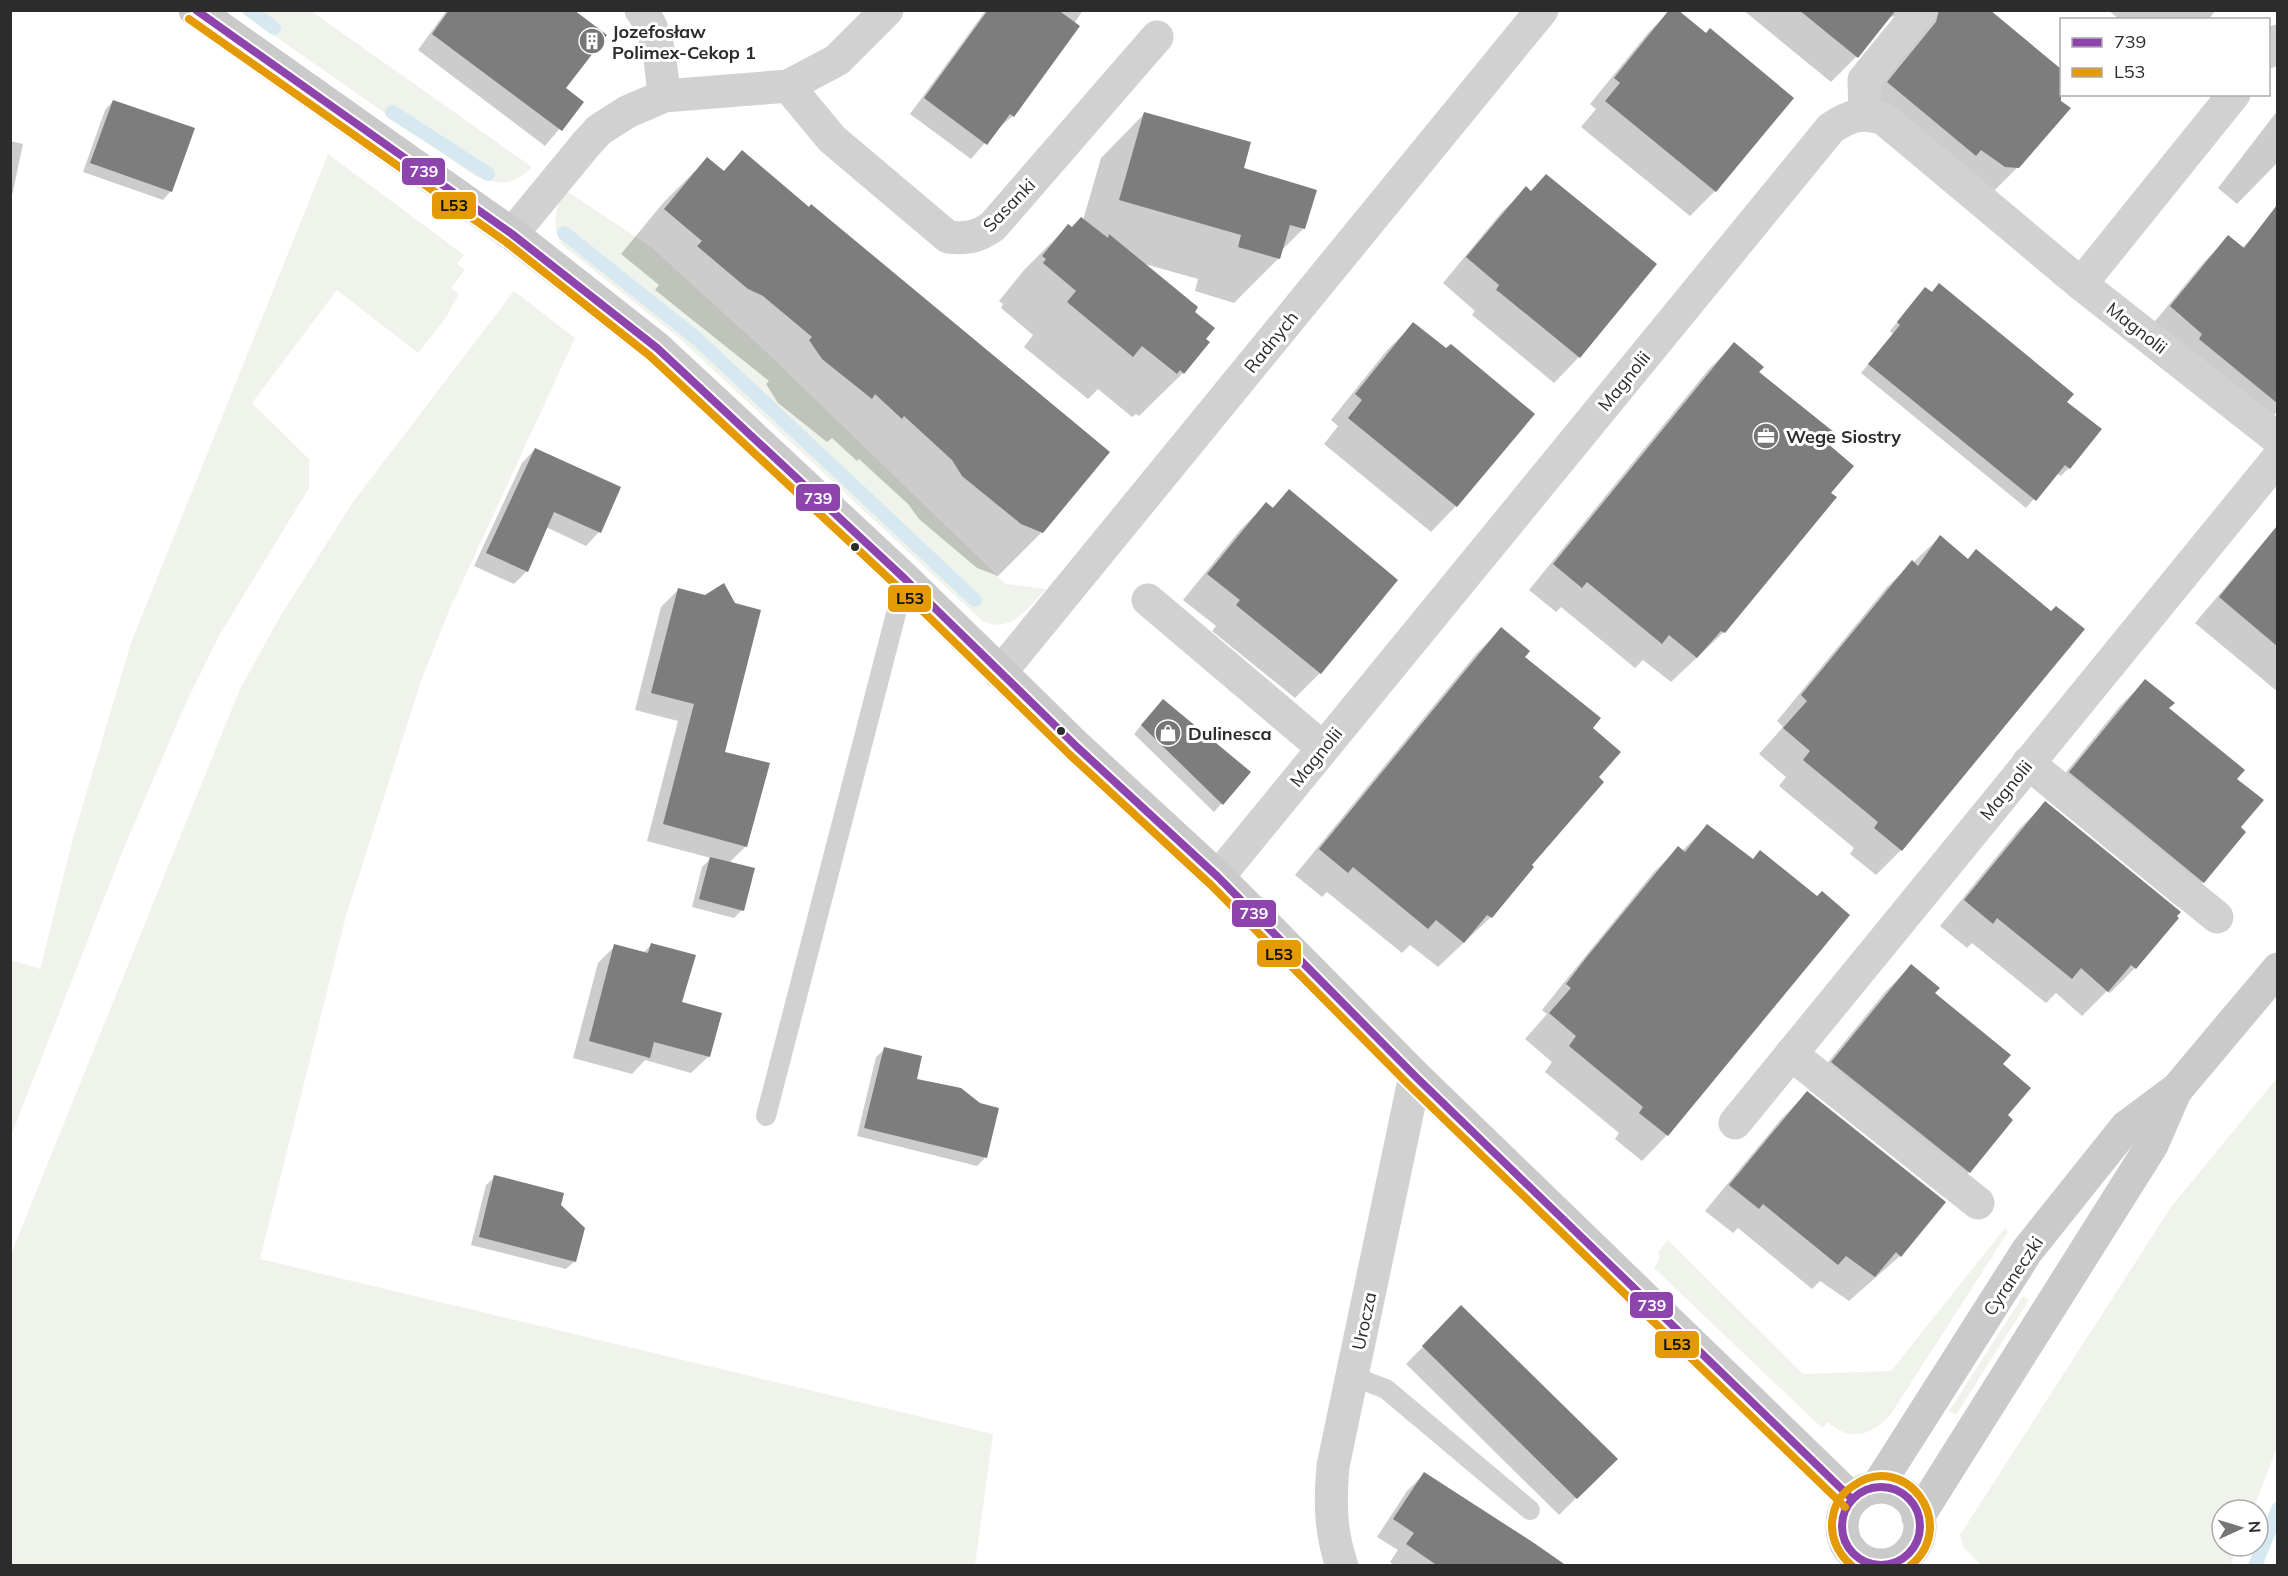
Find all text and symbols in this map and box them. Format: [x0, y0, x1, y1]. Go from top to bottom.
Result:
legend [2060, 18, 2270, 96]
place label: Jozefosław Polimex-Cekop 1 [612, 20, 756, 64]
building icon: Jozefosław Polimex-Cekop 1 [577, 26, 607, 56]
text: 739 [2114, 30, 2146, 53]
text: L53 [2114, 60, 2145, 83]
line badge: 739 [401, 157, 446, 186]
text: 739 [410, 161, 438, 181]
street label: Sasanki [978, 173, 1040, 237]
line badge: L53 [431, 191, 477, 220]
text: L53 [440, 195, 468, 215]
street label: Magnolii [2102, 297, 2172, 359]
street label: Radnych [1239, 306, 1303, 378]
street label: Magnolii [1593, 346, 1655, 416]
office icon: Wege Siostry [1751, 421, 1781, 451]
place label: Wege Siostry [1786, 425, 1901, 448]
line badge: 739 [795, 483, 841, 512]
text: 739 [804, 488, 832, 508]
unlabelled marker [849, 541, 861, 553]
line badge: L53 [887, 584, 932, 613]
text: L53 [896, 588, 924, 608]
shop icon: Dulinesca [1153, 718, 1183, 748]
place label: Dulinesca [1188, 722, 1272, 745]
street label: Magnolii [1285, 722, 1347, 792]
unlabelled marker [1055, 725, 1067, 737]
street label: Magnolii [1975, 755, 2037, 825]
line badge: 739 [1231, 899, 1277, 928]
text: 739 [1240, 903, 1268, 923]
line badge: L53 [1256, 939, 1302, 968]
text: L53 [1265, 944, 1293, 964]
street label: Cyraneczki [1978, 1232, 2048, 1320]
street label: Urocza [1347, 1290, 1381, 1352]
line badge: 739 [1629, 1291, 1674, 1319]
text: 739 [1638, 1295, 1666, 1315]
line badge: L53 [1654, 1330, 1700, 1359]
text: L53 [1663, 1334, 1691, 1354]
north arrow [2210, 1498, 2270, 1558]
text: N [2245, 1520, 2265, 1534]

